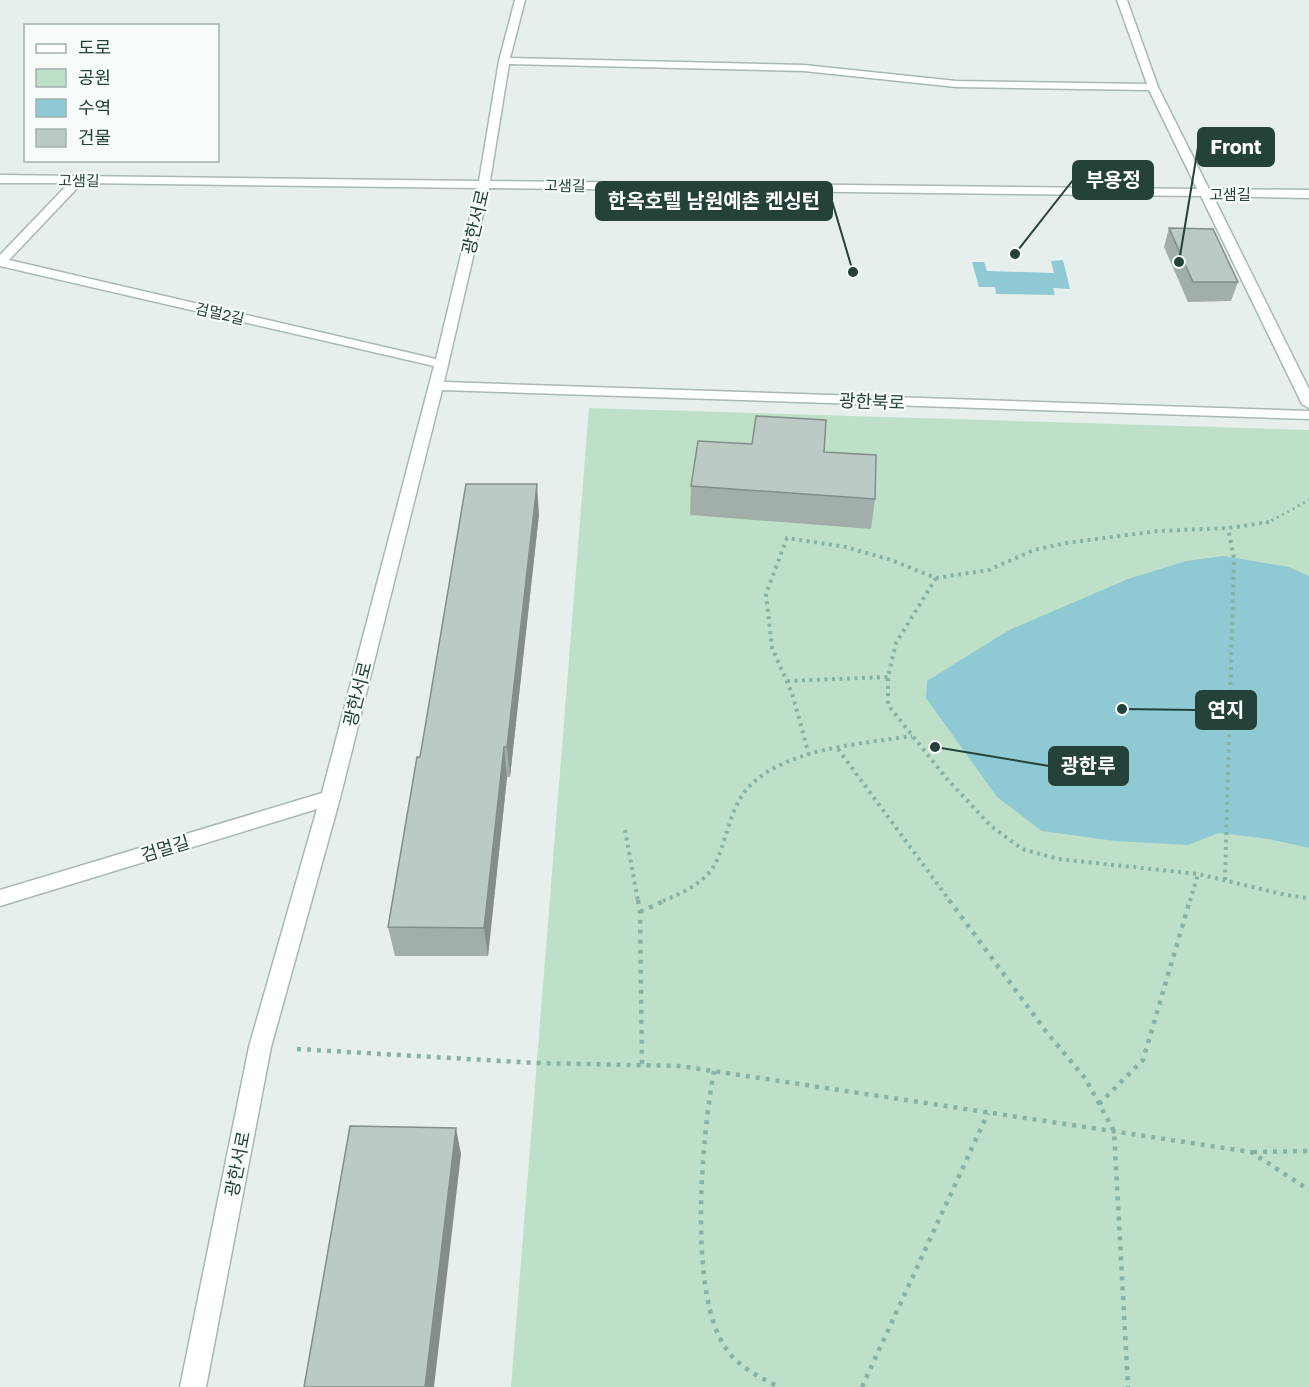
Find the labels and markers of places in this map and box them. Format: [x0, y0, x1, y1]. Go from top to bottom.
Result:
callout: Front [1198, 128, 1274, 166]
callout: 부용정 [1073, 161, 1153, 199]
callout: 한옥호텔 남원예촌 켄싱턴 [596, 182, 832, 220]
callout: 연지 [1196, 691, 1256, 729]
callout: 광한루 [1049, 747, 1128, 785]

